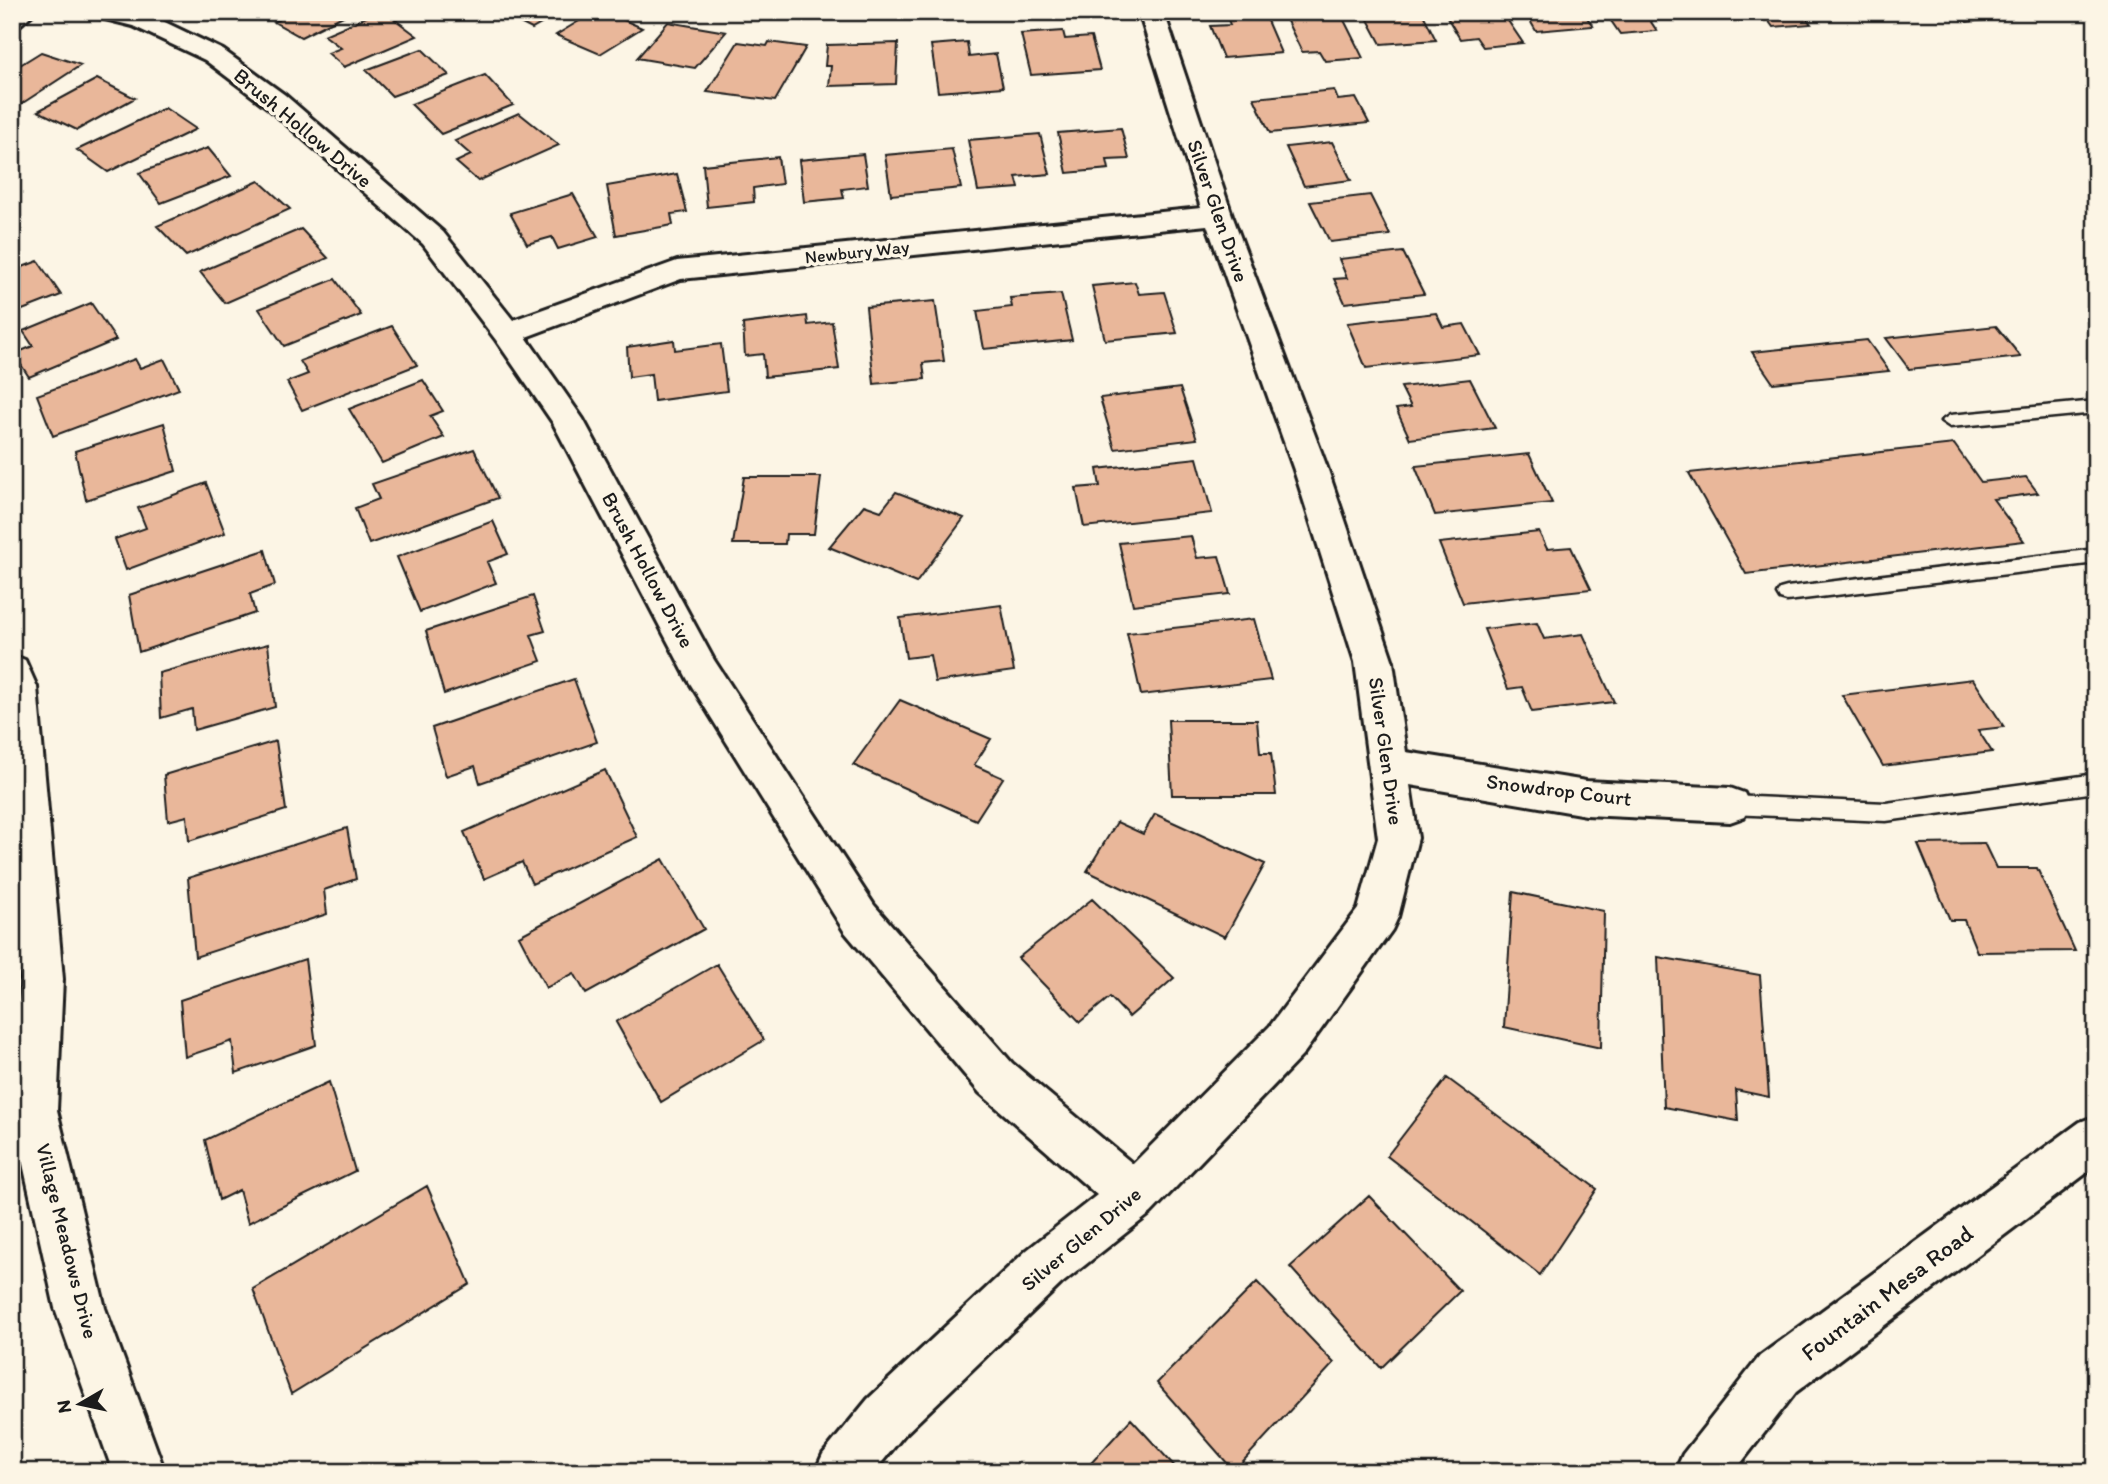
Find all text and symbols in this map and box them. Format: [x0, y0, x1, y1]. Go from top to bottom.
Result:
street label: Brush Hollow Drive [229, 62, 378, 193]
street label: Silver Glen Drive [1182, 136, 1255, 285]
street label: Newbury Way [804, 236, 911, 268]
street label: Brush Hollow Drive [597, 488, 700, 652]
street label: Silver Glen Drive [1364, 675, 1409, 826]
street label: Snowdrop Court [1485, 768, 1633, 811]
street label: Village Meadows Drive [31, 1141, 104, 1341]
street label: Silver Glen Drive [1016, 1181, 1146, 1296]
street label: Fountain Mesa Road [1795, 1218, 1978, 1367]
north arrow [46, 1368, 116, 1438]
text: N [51, 1398, 76, 1415]

